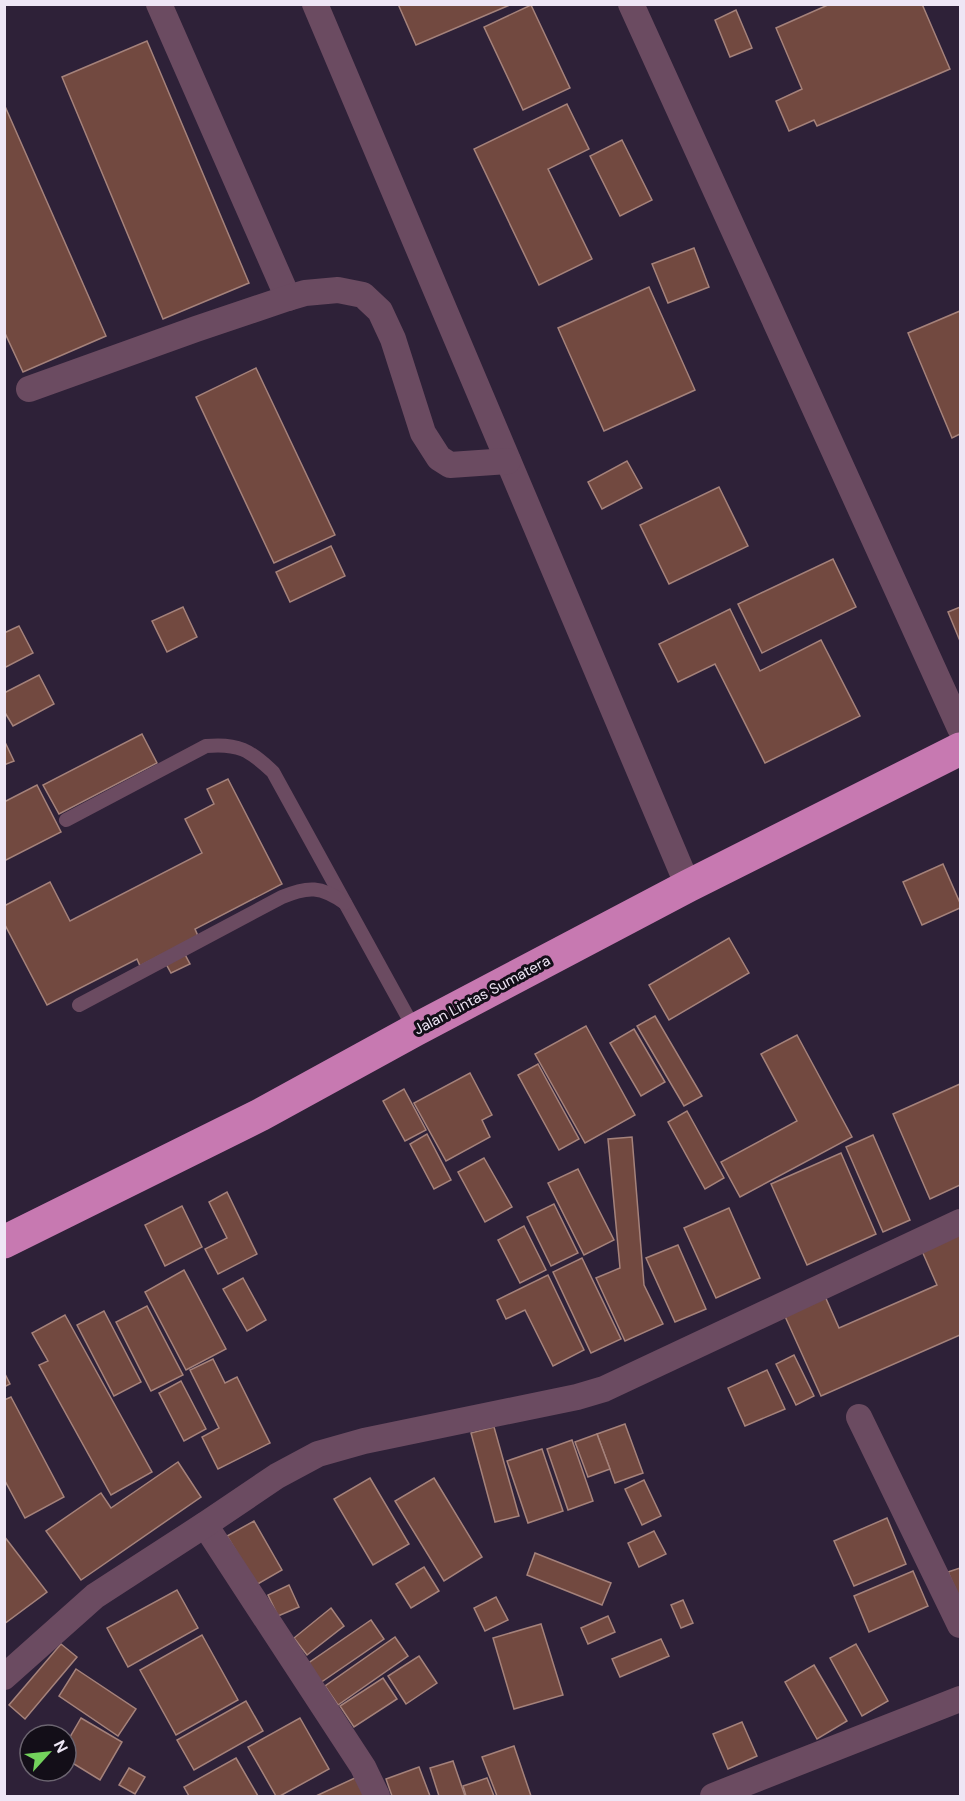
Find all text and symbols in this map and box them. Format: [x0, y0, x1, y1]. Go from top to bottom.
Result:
street label: Jalan Lintas Sumatera [410, 950, 554, 1040]
north arrow [18, 1723, 78, 1783]
text: N [49, 1736, 73, 1756]

